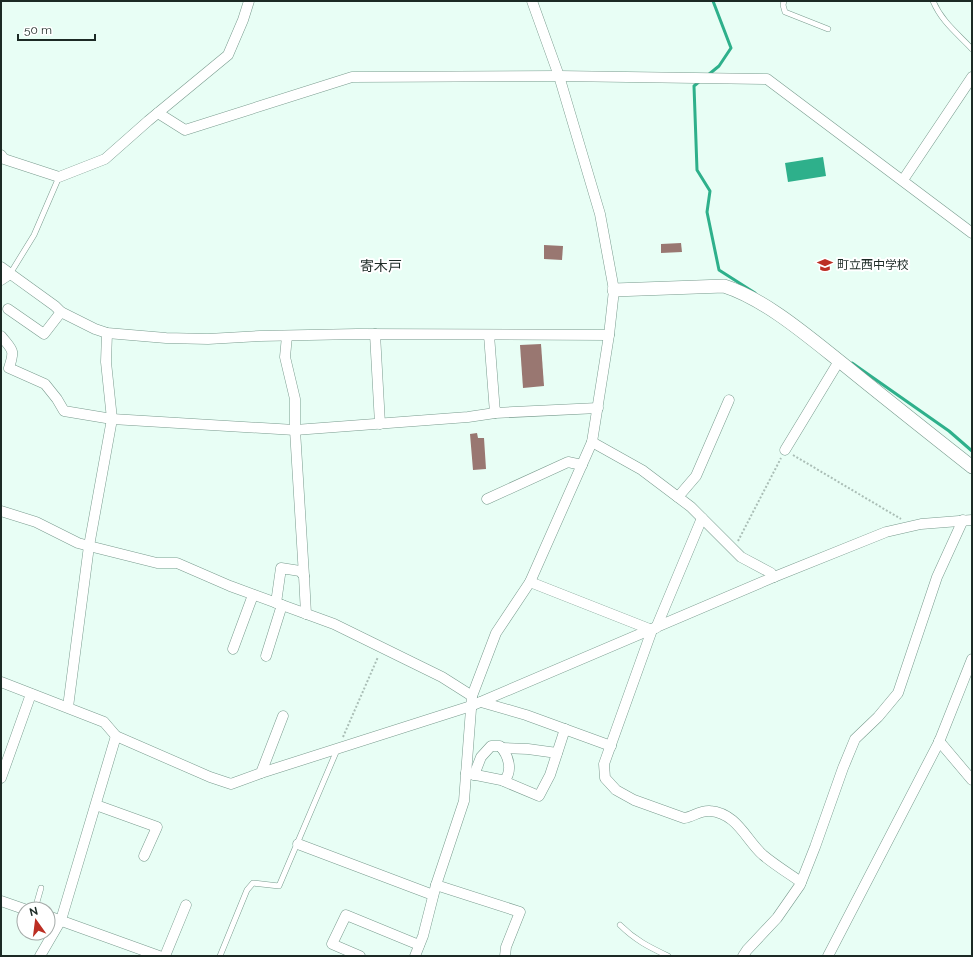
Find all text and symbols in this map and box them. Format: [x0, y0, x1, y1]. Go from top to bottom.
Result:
scale bar [18, 16, 95, 42]
text: 50 m [24, 23, 52, 37]
school or university icon: 町立西中学校 [816, 256, 834, 274]
district label: 寄木戸 [360, 258, 402, 274]
place label: 町立西中学校 [837, 258, 909, 272]
north arrow [16, 901, 56, 941]
text: N [28, 904, 39, 919]

